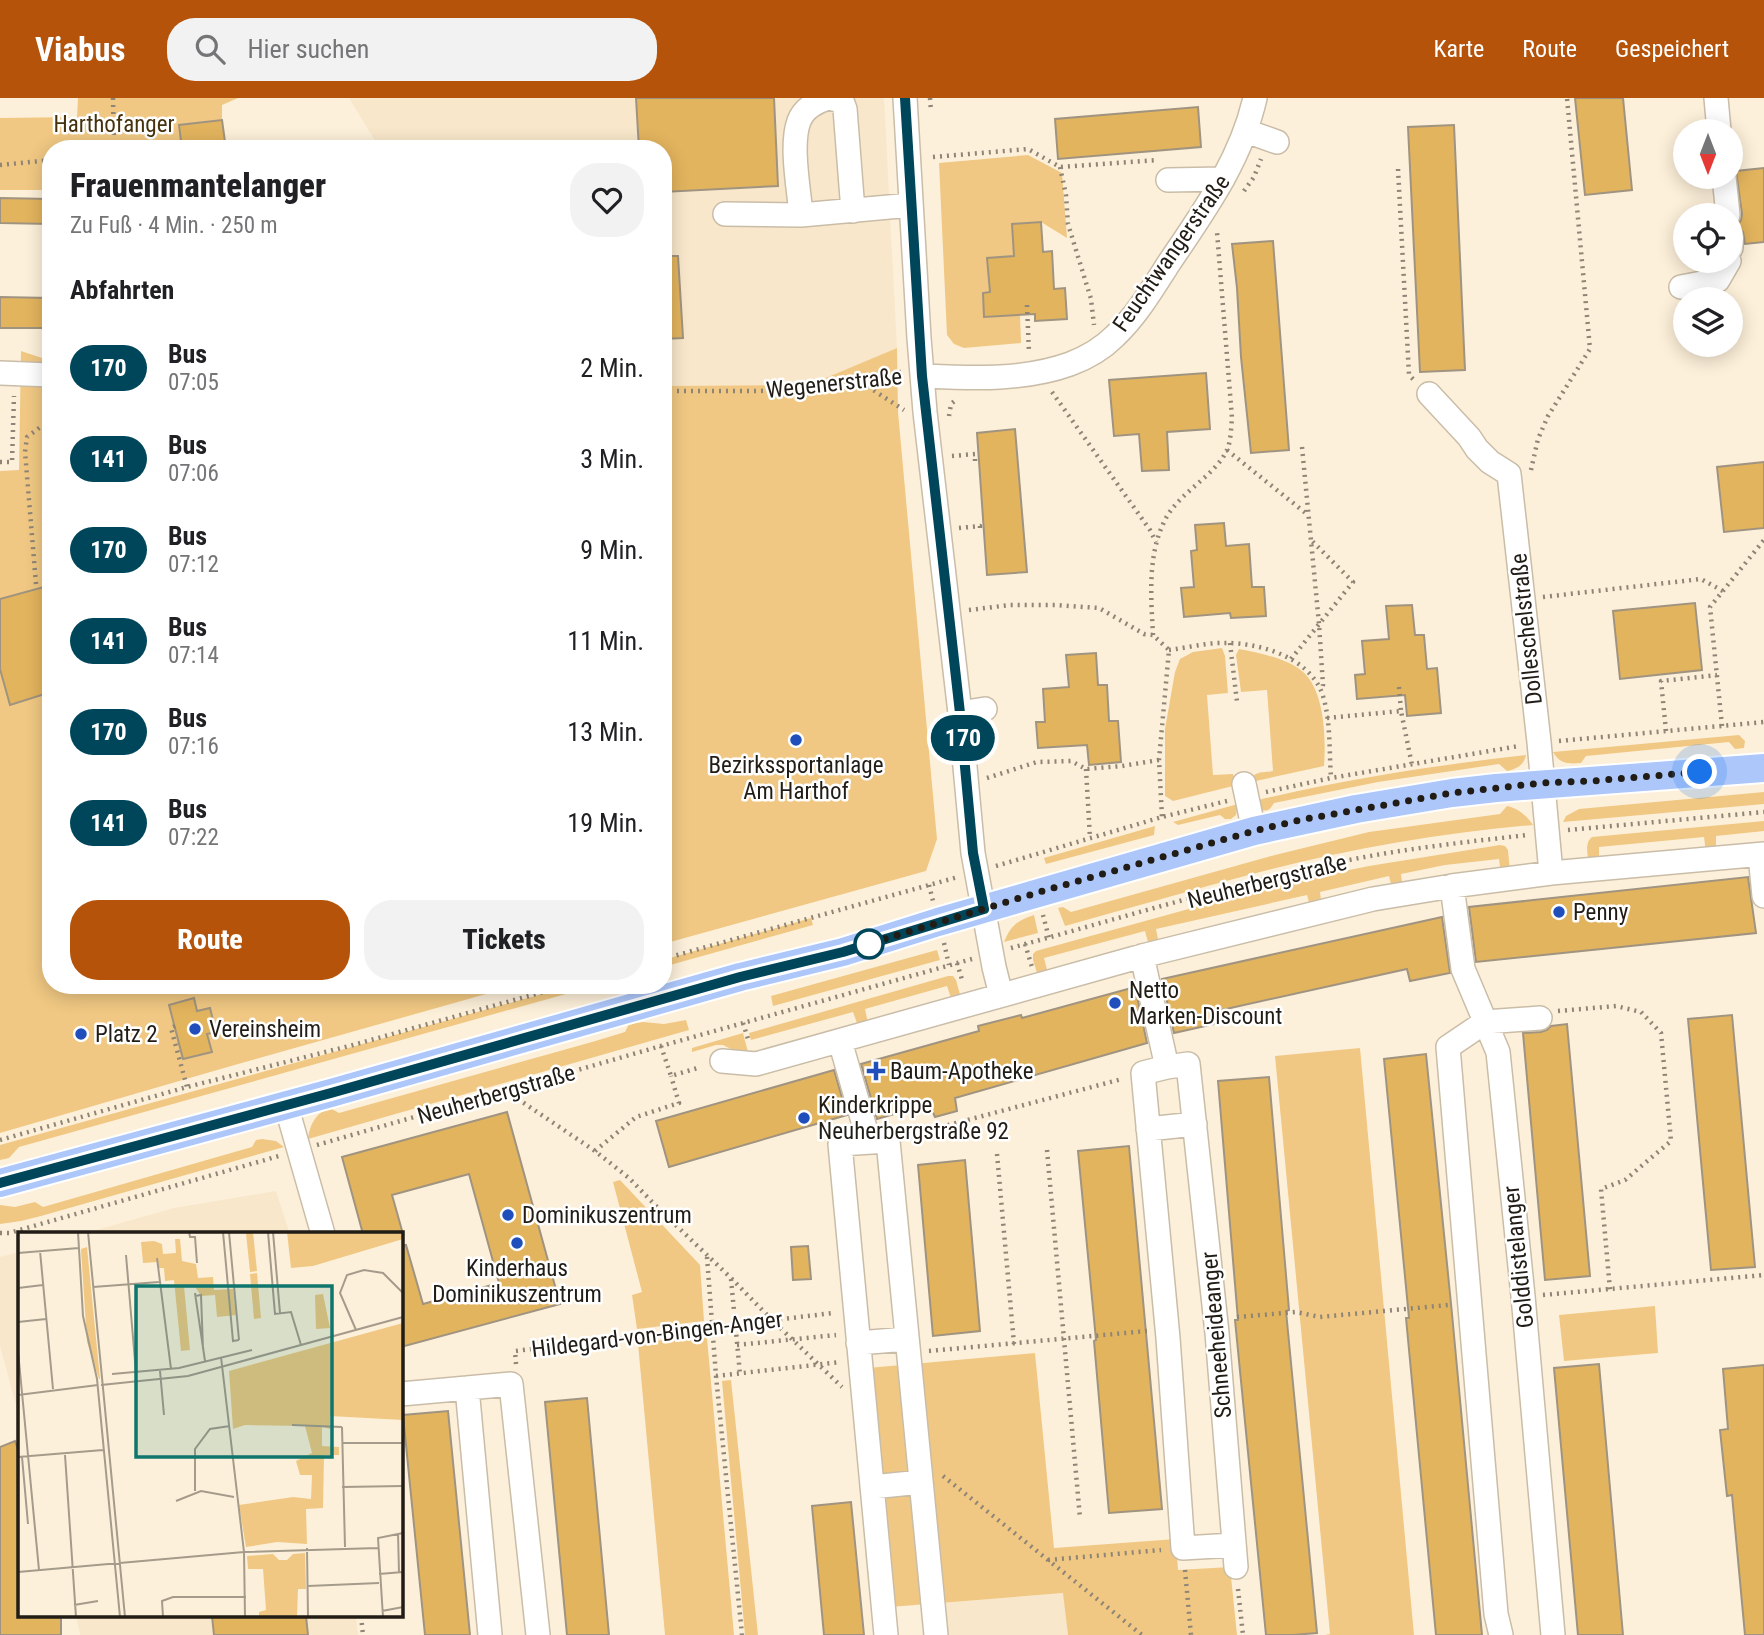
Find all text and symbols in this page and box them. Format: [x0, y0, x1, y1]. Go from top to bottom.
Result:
search box [167, 18, 657, 81]
text: Viabus [35, 30, 125, 69]
icon: search [191, 30, 229, 68]
text: Hier suchen [247, 34, 369, 64]
text: Karte [1434, 35, 1484, 63]
text: Route [1522, 35, 1577, 63]
text: Gespeichert [1615, 35, 1729, 63]
park label: Harthofanger [54, 111, 174, 138]
north arrow [1673, 119, 1743, 189]
map controls [1673, 119, 1743, 357]
button: heart [570, 163, 644, 237]
text: Frauenmantelanger [70, 166, 326, 205]
street label: Feuchtwangerstraße [1107, 170, 1236, 337]
button: locate [1673, 203, 1743, 273]
text: Zu Fuß · 4 Min. · 250 m [70, 212, 278, 239]
text: Abfahrten [70, 275, 174, 305]
button: layers [1673, 287, 1743, 357]
text: Bus [168, 339, 207, 369]
text: 2 Min. [580, 353, 644, 383]
text: 170 [90, 354, 127, 382]
street label: Wegenerstraße [765, 363, 903, 404]
text: 07:05 [168, 369, 219, 396]
text: Bus [168, 430, 207, 460]
text: 3 Min. [580, 444, 644, 474]
text: 141 [90, 445, 127, 473]
text: 07:06 [168, 460, 219, 487]
text: Bus [168, 521, 207, 551]
text: 9 Min. [580, 535, 644, 565]
text: 170 [90, 536, 127, 564]
text: 07:12 [168, 551, 219, 578]
street label: Dolleschelstraße [1505, 552, 1548, 706]
text: Bus [168, 612, 207, 642]
text: 11 Min. [567, 626, 644, 656]
text: 141 [90, 627, 127, 655]
text: 07:14 [168, 642, 219, 669]
text: Bus [168, 703, 207, 733]
line badge: 170 [923, 715, 1003, 761]
text: 13 Min. [567, 717, 644, 747]
text: 170 [90, 718, 127, 746]
text: 170 [945, 724, 981, 752]
marker: Bezirkssportanlage Am Harthof [788, 732, 804, 748]
text: 07:16 [168, 733, 219, 760]
place label: Bezirkssportanlage Am Harthof [709, 752, 883, 805]
your location [1682, 754, 1717, 789]
text: Bus [168, 794, 207, 824]
text: 19 Min. [567, 808, 644, 838]
text: 141 [90, 809, 127, 837]
text: 07:22 [168, 824, 219, 851]
street label: Neuherbergstraße [1185, 849, 1349, 914]
place label: Penny [1573, 899, 1629, 926]
button: Route [70, 900, 350, 980]
button: Tickets [364, 900, 644, 980]
marker: Penny [1551, 904, 1567, 920]
unlabelled marker [854, 929, 884, 959]
place label: Netto Marken-Discount [1129, 977, 1282, 1030]
marker: Netto Marken-Discount [1107, 995, 1123, 1011]
place label: Vereinsheim [209, 1016, 321, 1043]
place label: Platz 2 [95, 1021, 158, 1048]
marker: Vereinsheim [187, 1021, 203, 1037]
marker: Platz 2 [73, 1026, 89, 1042]
place label: Baum-Apotheke [890, 1058, 1033, 1085]
street label: Neuherbergstraße [414, 1059, 578, 1130]
marker: Baum-Apotheke [868, 1063, 884, 1079]
place label: Kinderkrippe Neuherbergstraße 92 [818, 1092, 1009, 1145]
marker: Kinderkrippe Neuherbergstraße 92 [796, 1110, 812, 1126]
street label: Golddistelanger [1498, 1184, 1539, 1330]
place label: Dominikuszentrum [522, 1202, 692, 1229]
marker: Dominikuszentrum [500, 1207, 516, 1223]
inset map [18, 1232, 402, 1618]
marker: Kinderhaus Dominikuszentrum [509, 1235, 525, 1251]
street label: Schneeheideanger [1196, 1251, 1237, 1419]
place label: Kinderhaus Dominikuszentrum [432, 1255, 602, 1308]
street label: Hildegard-von-Bingen-Anger [530, 1306, 784, 1363]

